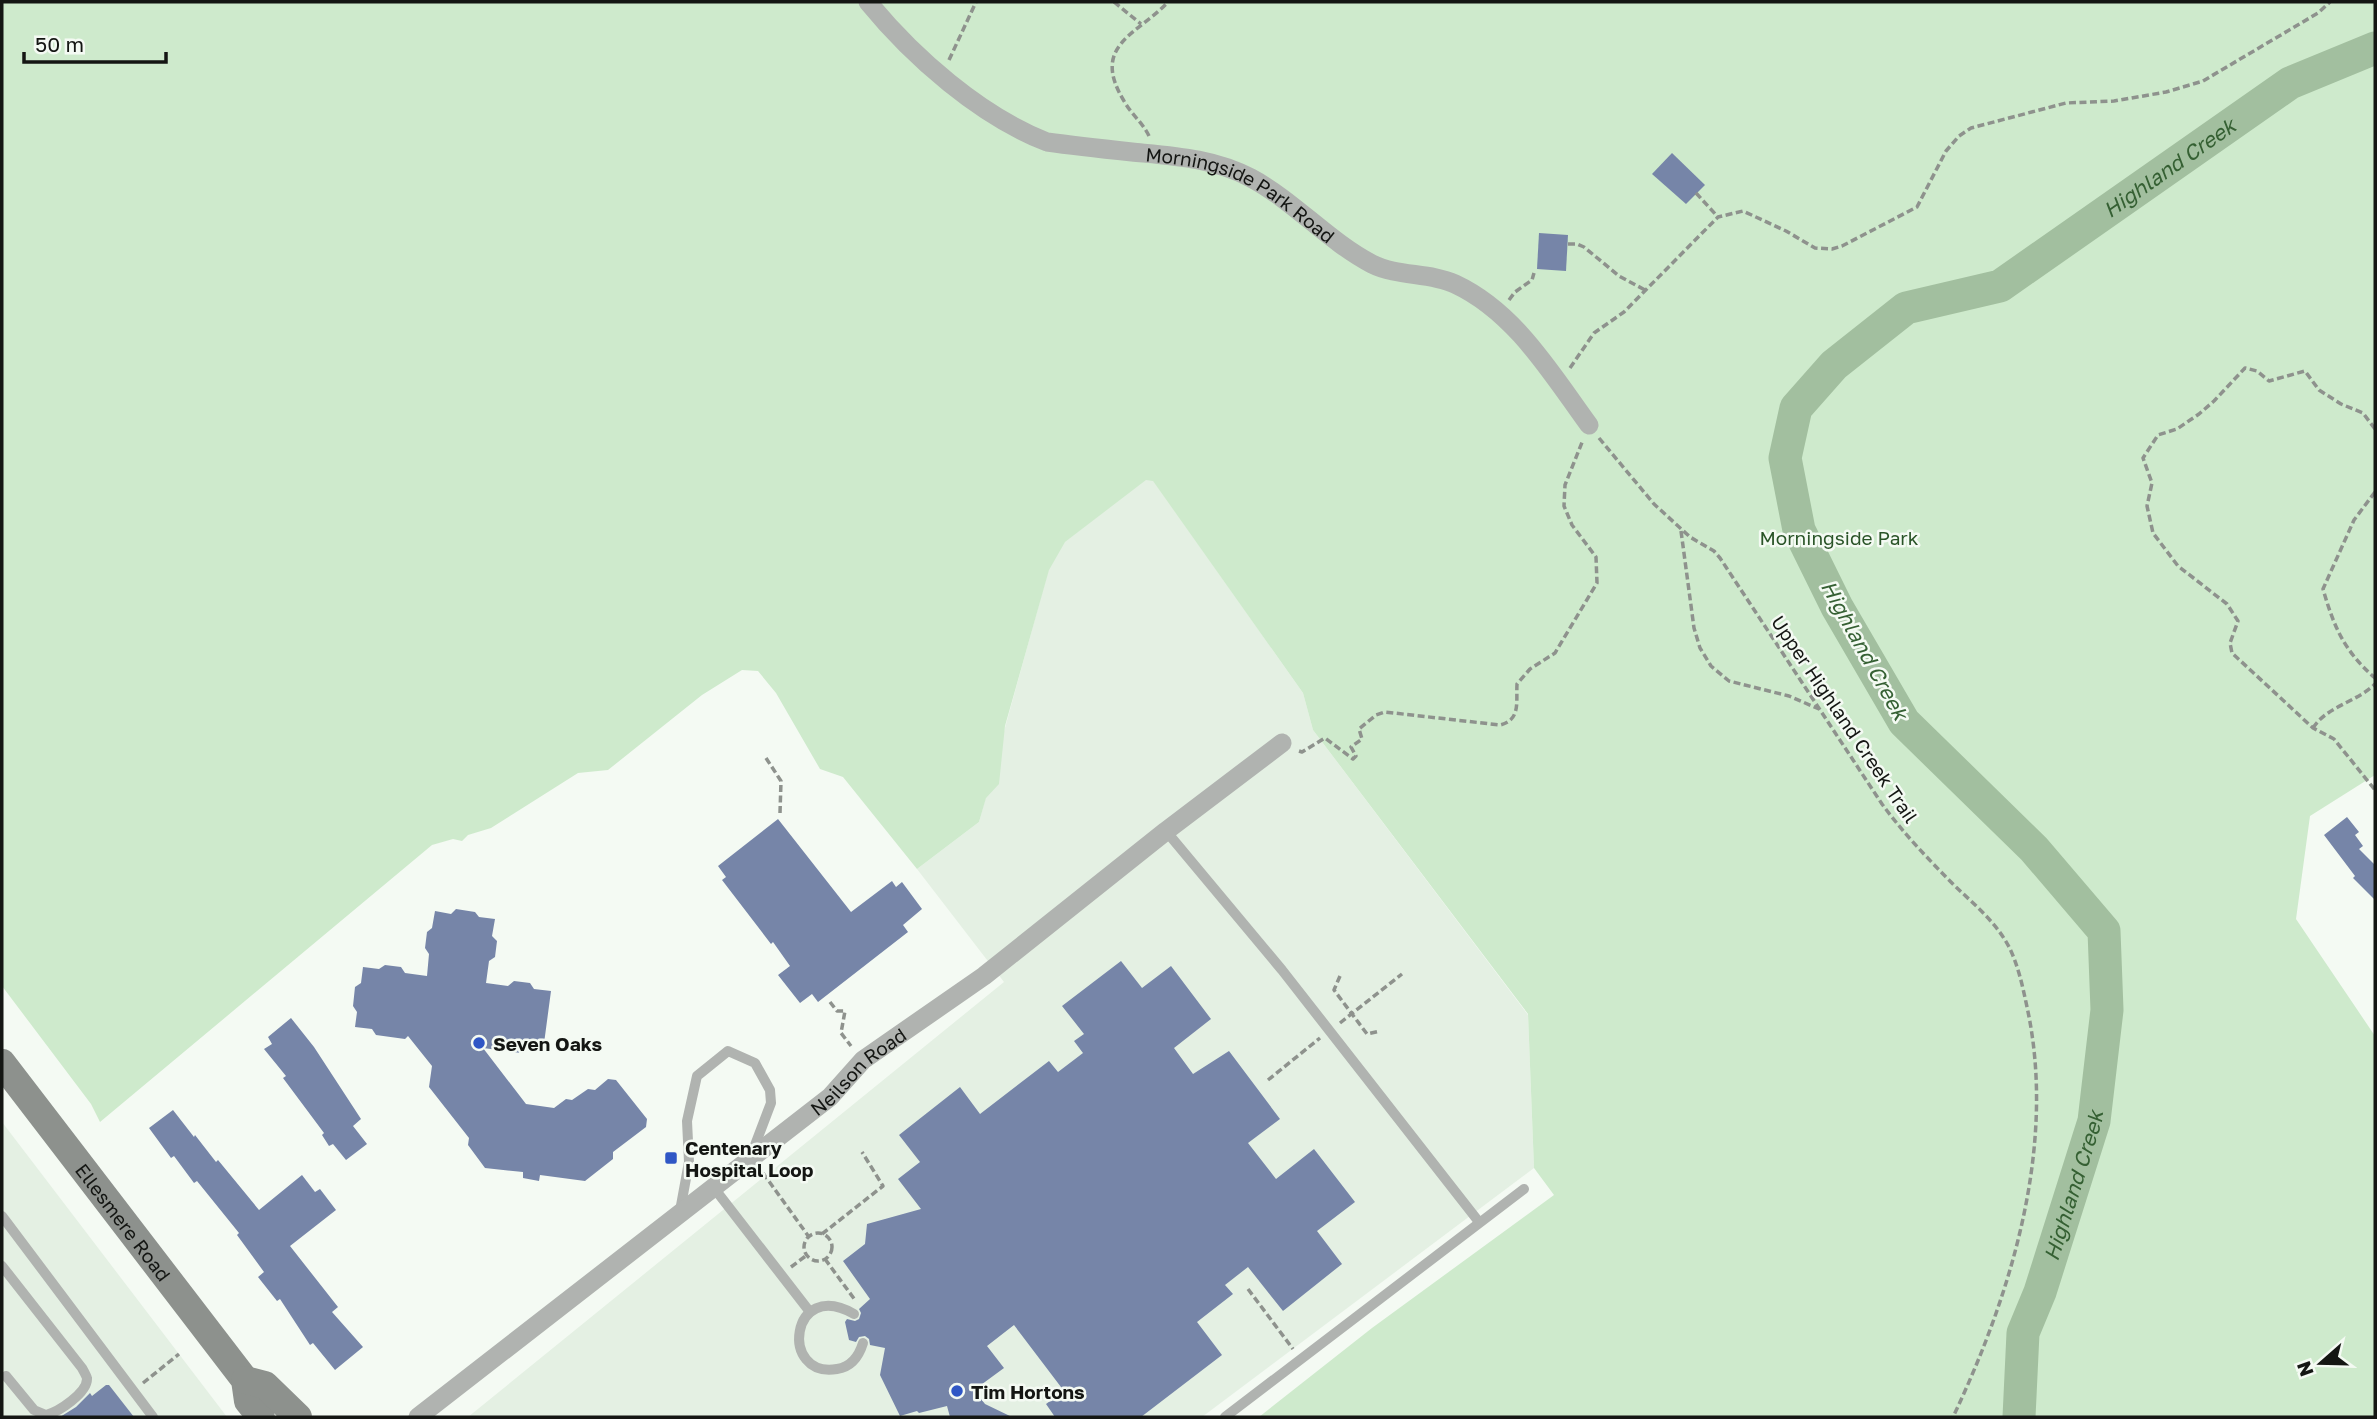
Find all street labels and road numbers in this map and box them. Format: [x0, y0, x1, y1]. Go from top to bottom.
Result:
street label: Morningside Park Road [1145, 142, 1340, 247]
street label: Upper Highland Creek Trail [1767, 611, 1923, 827]
street label: Neilson Road [805, 1022, 910, 1120]
street label: Ellesmere Road [71, 1158, 176, 1285]

